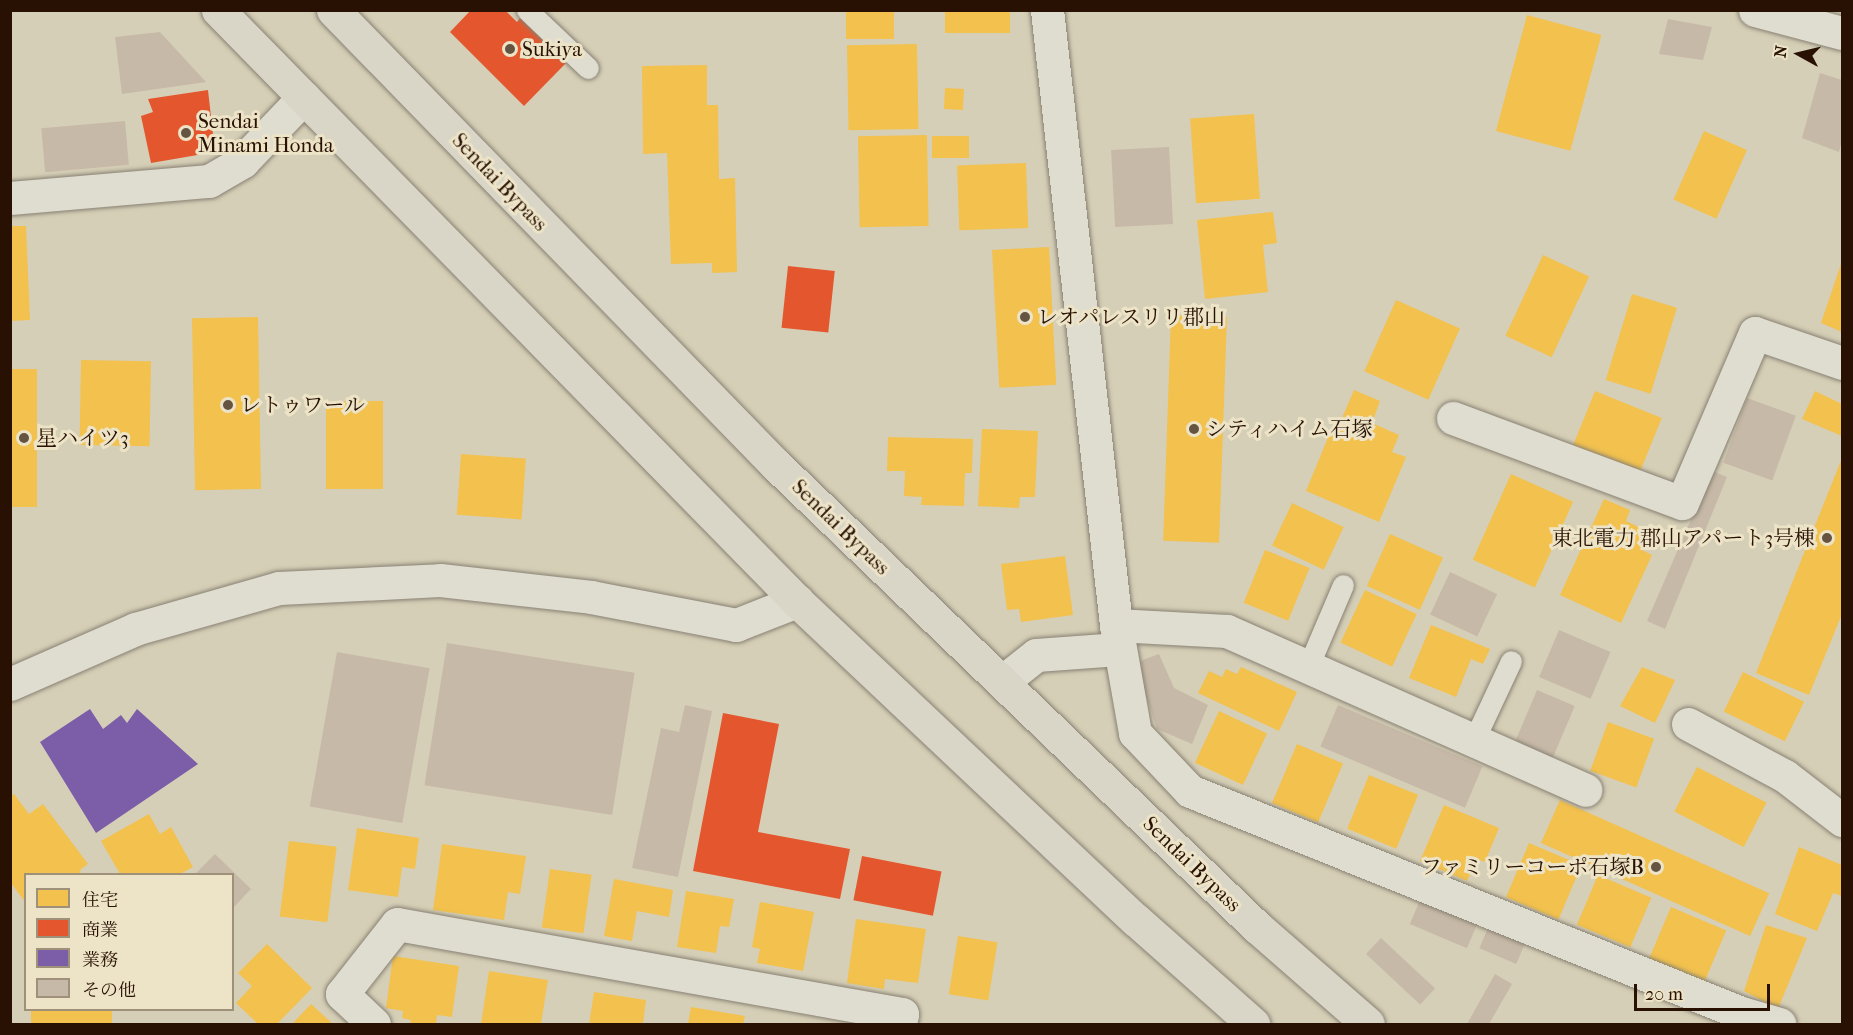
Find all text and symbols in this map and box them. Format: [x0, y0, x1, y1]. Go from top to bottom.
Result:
north arrow [1769, 24, 1829, 84]
place label: Sukiya [522, 36, 582, 62]
marker: Sukiya [503, 42, 517, 56]
text: N [1770, 44, 1791, 59]
place label: Sendai Minami Honda [198, 108, 334, 158]
marker: Sendai Minami Honda [179, 126, 193, 140]
street label: Sendai Bypass [447, 128, 553, 236]
place label: レオパレスリリ郡山 [1037, 304, 1226, 330]
marker: レオパレスリリ郡山 [1018, 310, 1032, 324]
place label: レトゥワール [240, 392, 366, 418]
marker: レトゥワール [221, 398, 235, 412]
place label: シティハイム石塚 [1206, 416, 1374, 442]
marker: シティハイム石塚 [1187, 422, 1201, 436]
place label: 星ハイツ3 [36, 425, 129, 451]
marker: 星ハイツ3 [17, 431, 31, 445]
street label: Sendai Bypass [787, 474, 895, 580]
place label: 東北電力 郡山アパート3号棟 [1550, 525, 1815, 551]
marker: 東北電力 郡山アパート3号棟 [1820, 531, 1834, 545]
street label: Sendai Bypass [1138, 811, 1246, 917]
place label: ファミリーコーポ石塚B [1420, 854, 1644, 880]
marker: ファミリーコーポ石塚B [1649, 860, 1663, 874]
legend [24, 873, 234, 1011]
text: 住宅 [82, 890, 118, 911]
text: 商業 [82, 920, 118, 941]
text: 業務 [82, 950, 118, 971]
scale bar [1637, 972, 1774, 1010]
text: その他 [82, 980, 136, 1001]
text: 20 m [1645, 984, 1683, 1005]

